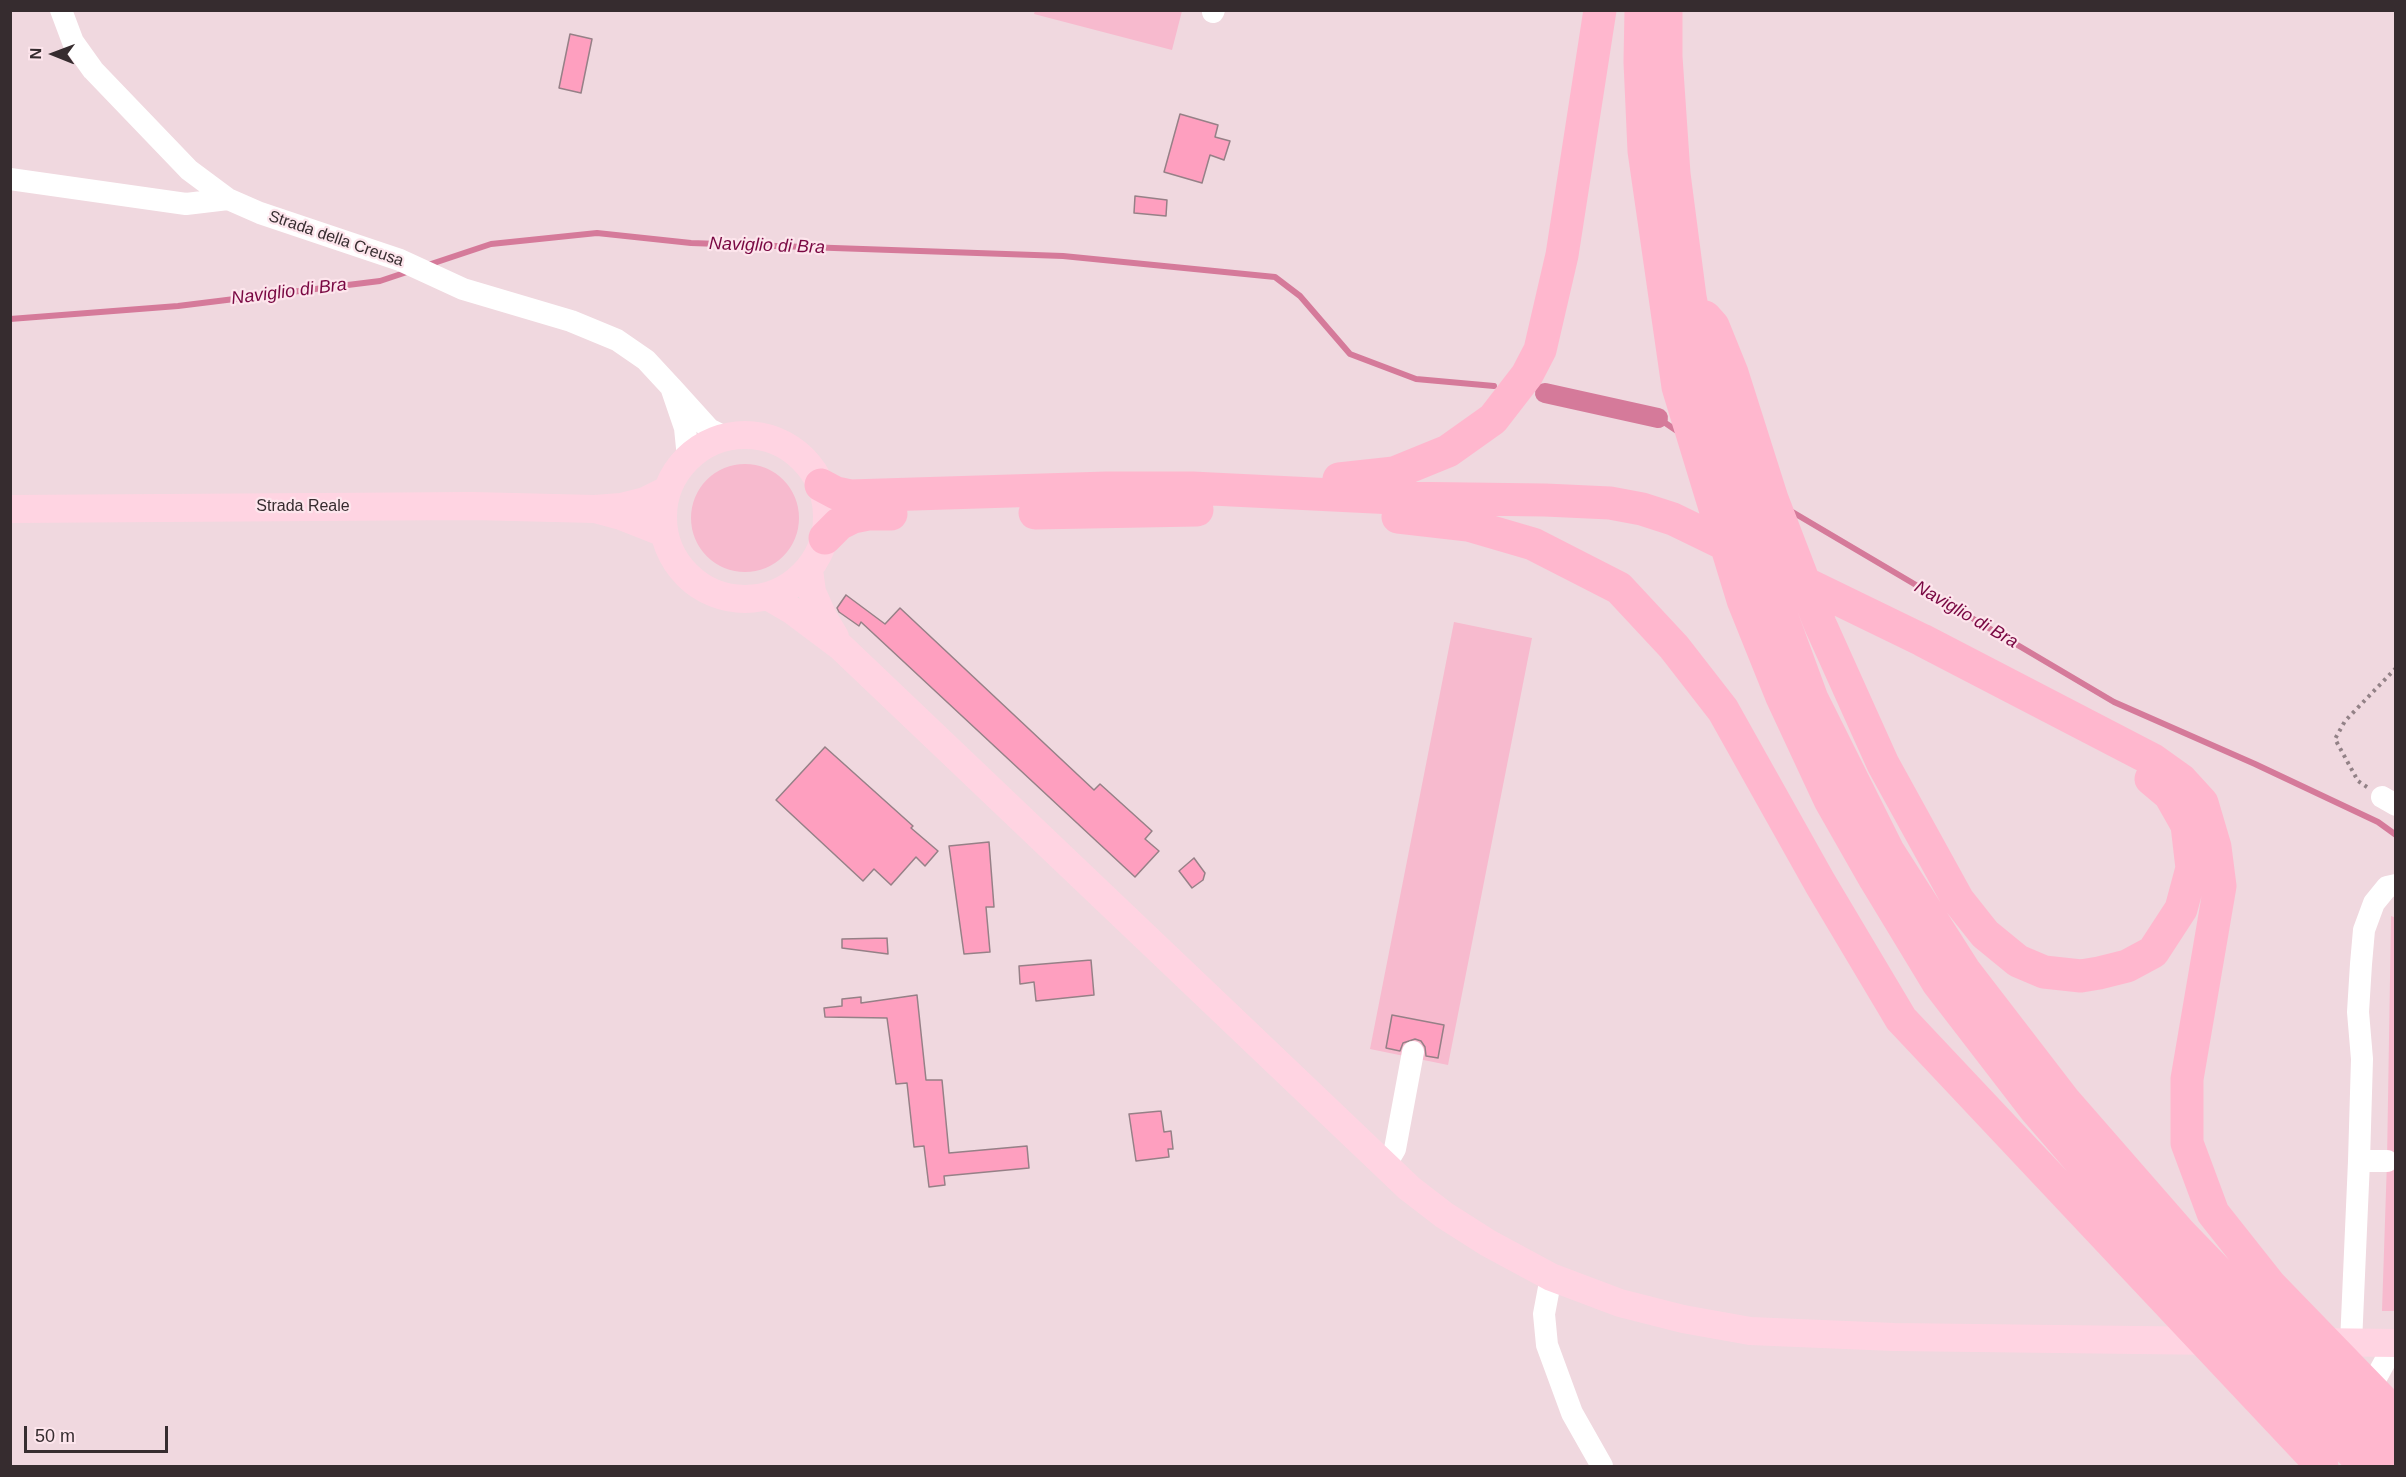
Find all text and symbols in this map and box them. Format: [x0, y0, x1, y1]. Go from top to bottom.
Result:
north arrow [24, 24, 84, 84]
text: N [27, 48, 44, 60]
street label: Strada della Creusa [266, 207, 406, 271]
water label: Naviglio di Bra [709, 233, 825, 259]
water label: Naviglio di Bra [230, 274, 348, 310]
street label: Strada Reale [256, 497, 350, 517]
water label: Naviglio di Bra [1910, 577, 2022, 653]
scale bar [27, 1414, 171, 1452]
text: 50 m [35, 1426, 75, 1446]

